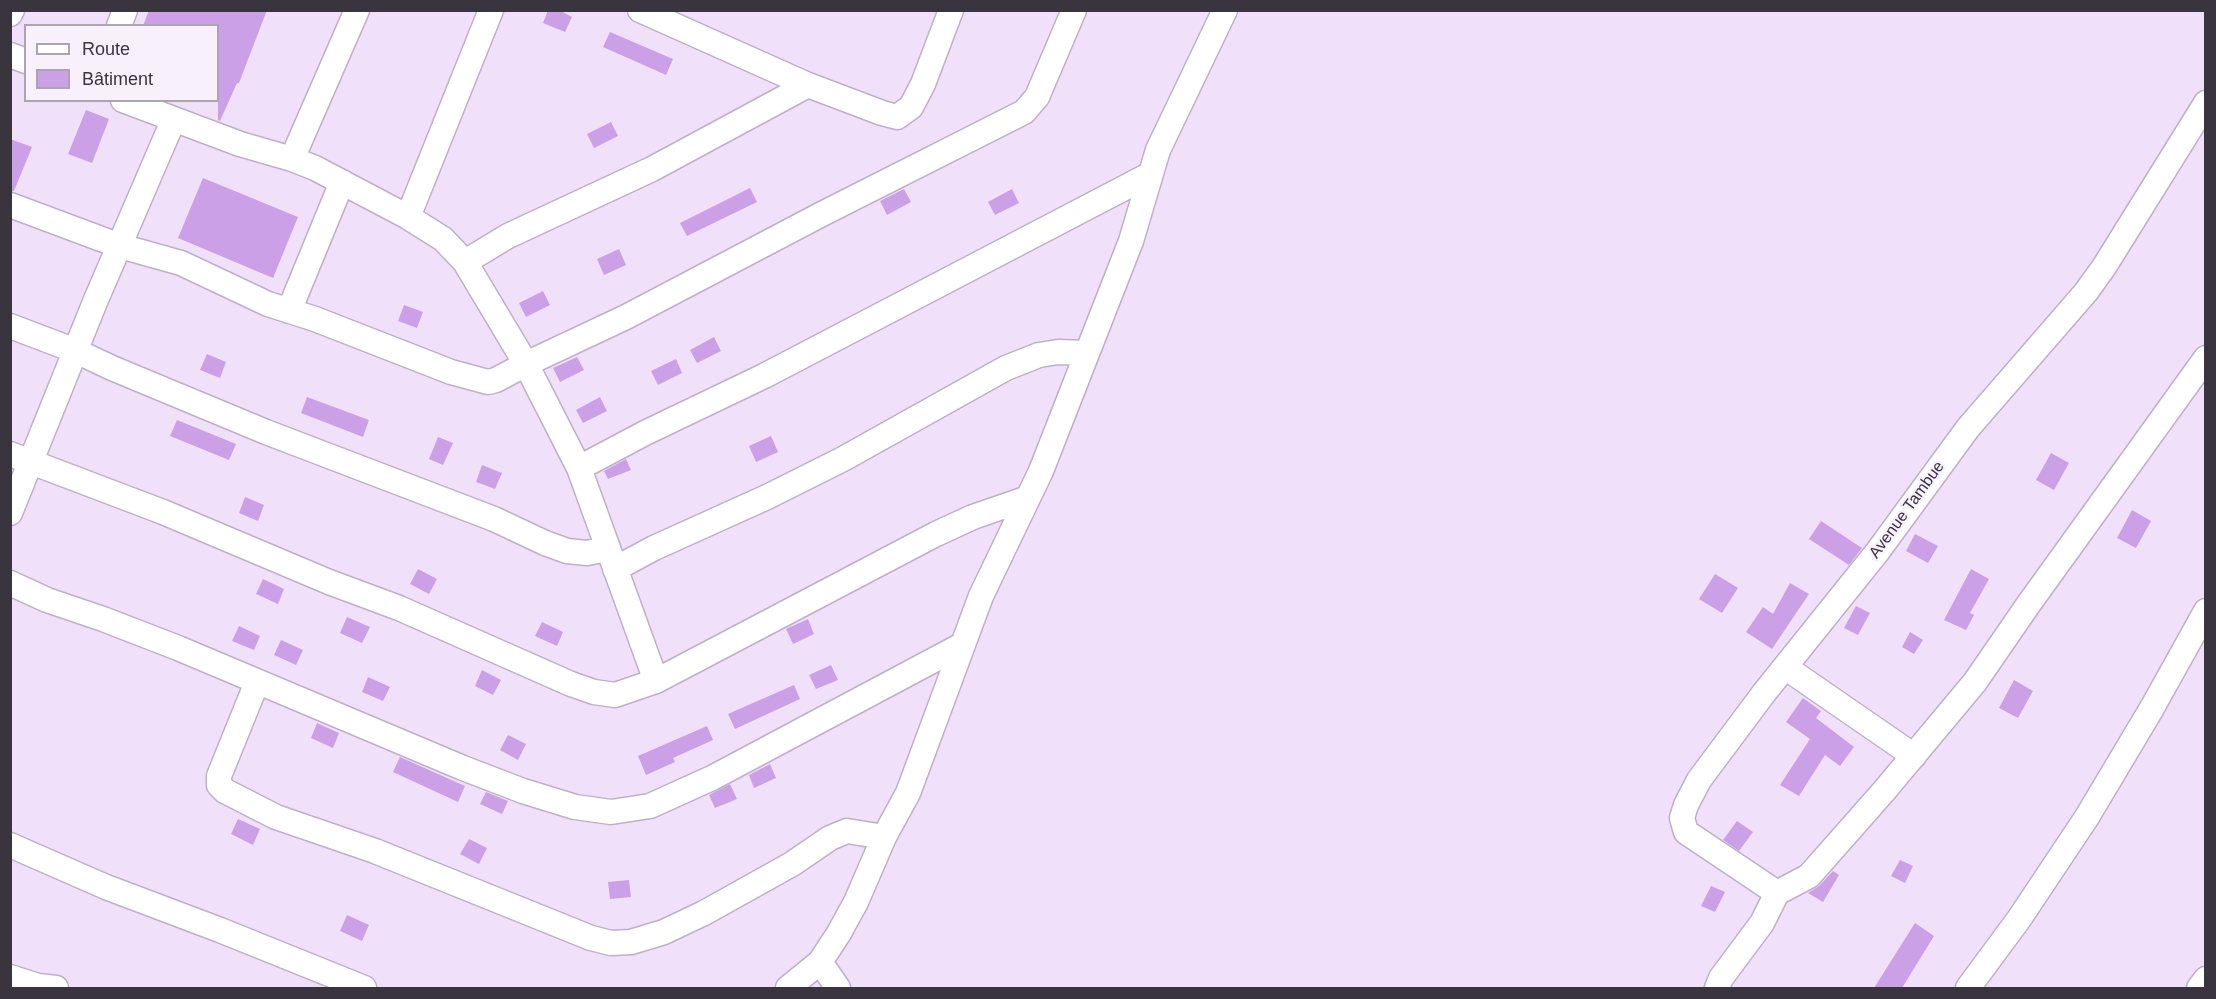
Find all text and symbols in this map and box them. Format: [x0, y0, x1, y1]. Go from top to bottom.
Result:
legend [24, 24, 219, 102]
text: Route [82, 39, 130, 59]
text: Bâtiment [82, 69, 153, 89]
street label: Avenue Tambue [1865, 458, 1949, 562]

